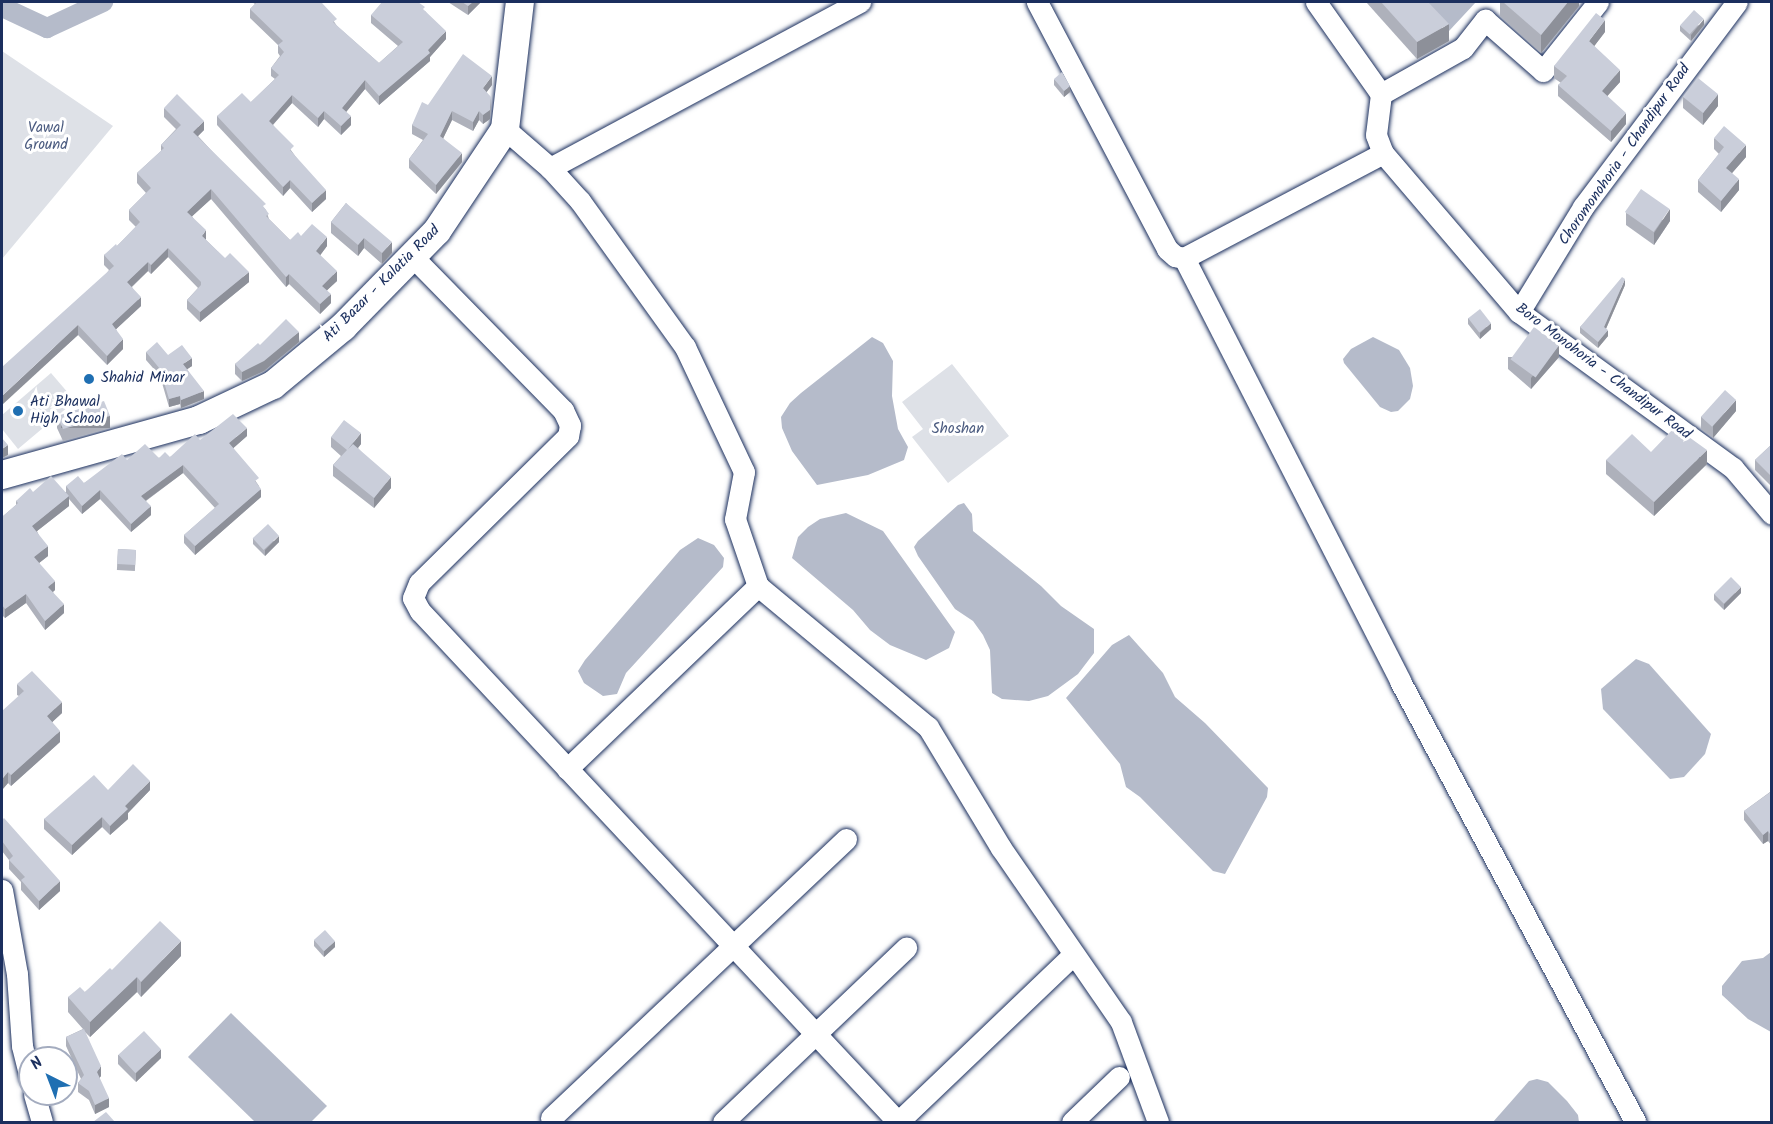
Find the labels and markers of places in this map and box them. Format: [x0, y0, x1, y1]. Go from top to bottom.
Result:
place label: Shahid Minar [101, 370, 185, 388]
marker: Shahid Minar [82, 372, 96, 386]
place label: Ati Bhawal High School [30, 393, 105, 428]
marker: Ati Bhawal High School [11, 404, 25, 418]

